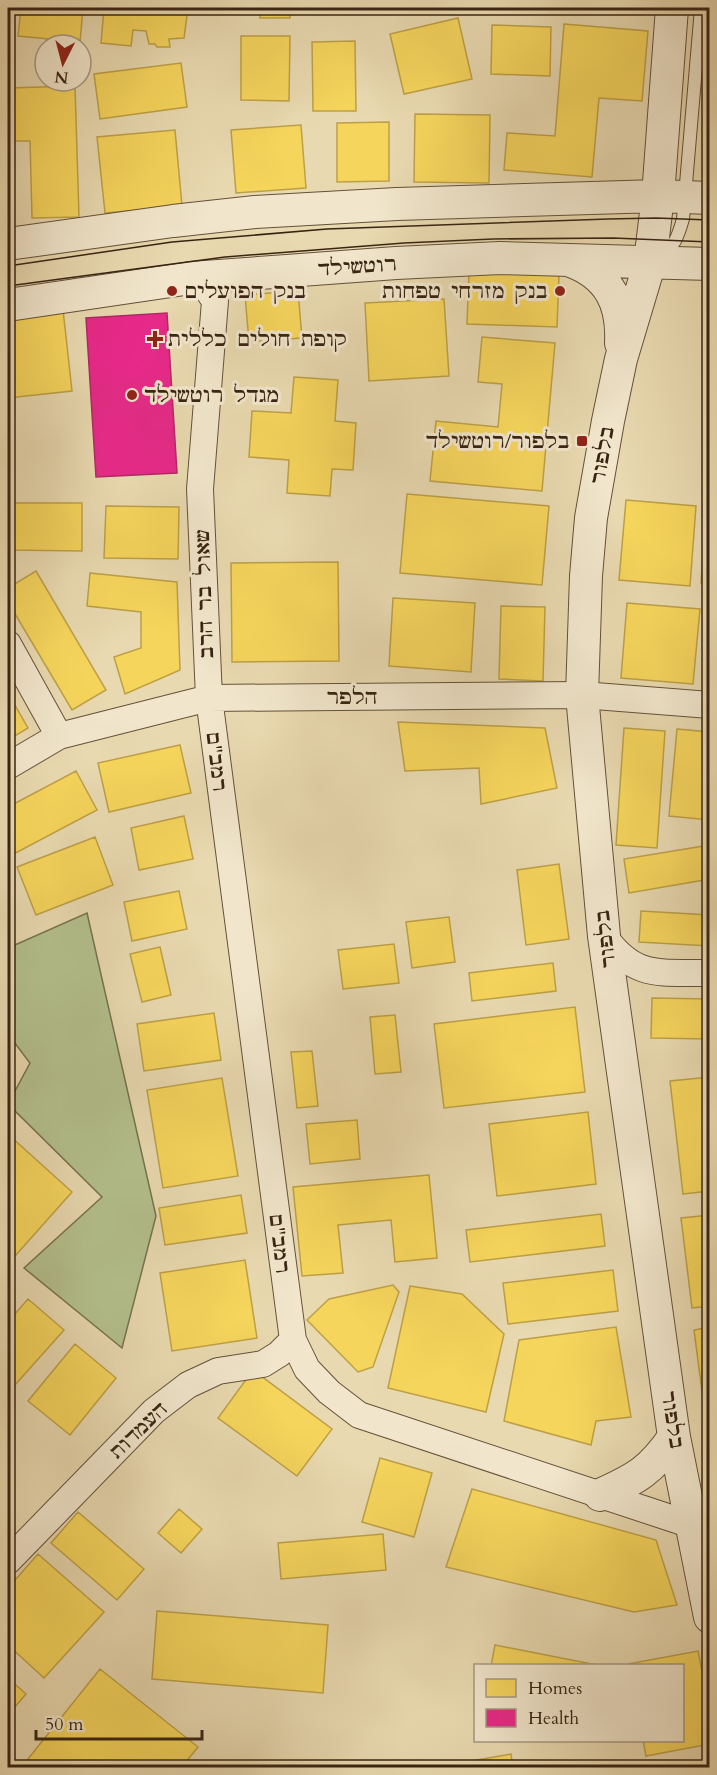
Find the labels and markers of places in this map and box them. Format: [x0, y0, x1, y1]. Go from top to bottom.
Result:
place label: בנק הפועלים [184, 278, 307, 305]
place label: בנק מזרחי טפחות [382, 278, 548, 305]
marker: בנק הפועלים [165, 284, 179, 298]
marker: בנק מזרחי טפחות [553, 284, 567, 298]
place label: קופת חולים כללית [168, 326, 347, 353]
marker: קופת חולים כללית [146, 330, 164, 348]
place label: מגדל רוטשילד [144, 382, 279, 409]
marker: מגדל רוטשילד [125, 388, 139, 402]
place label: בלפור/רוטשילד [425, 428, 570, 455]
marker: בלפור/רוטשילד [575, 434, 589, 448]

